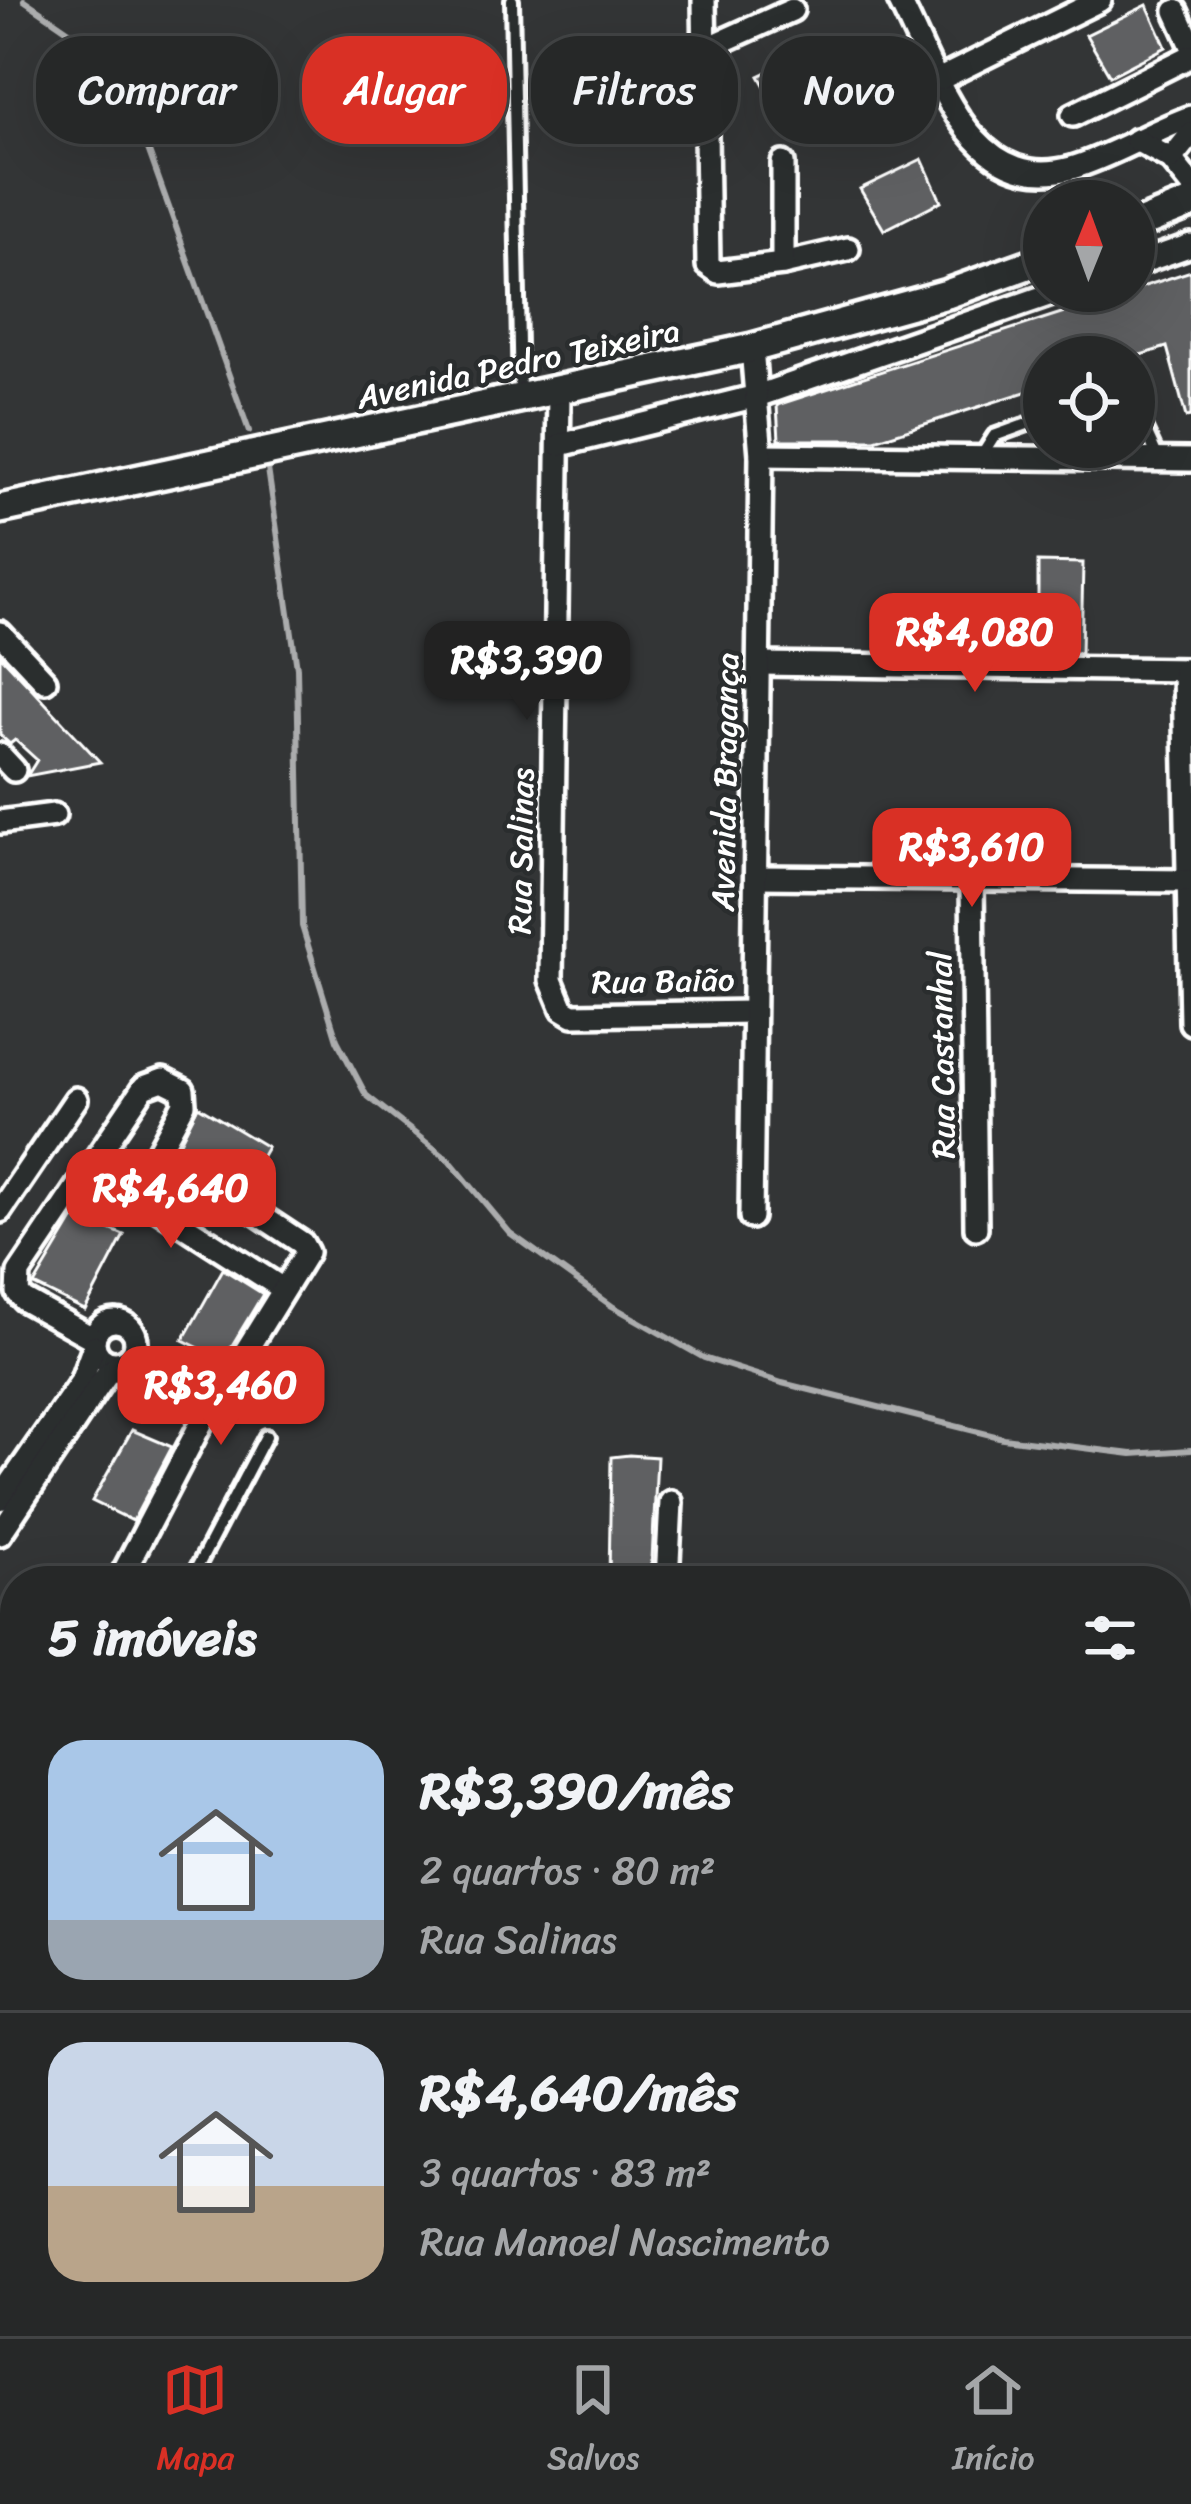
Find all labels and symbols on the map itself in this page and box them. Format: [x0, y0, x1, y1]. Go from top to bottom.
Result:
north arrow [1023, 180, 1155, 312]
street label: Avenida Pedro Teixeira [350, 301, 685, 427]
pin: R$4,080 [864, 593, 1086, 695]
pin: R$3,390 [416, 621, 638, 723]
street label: Avenida Bragança [694, 652, 756, 913]
street label: Rua Salinas [491, 767, 551, 935]
pin: R$3,610 [861, 808, 1083, 910]
street label: Rua Castanhal [911, 950, 973, 1159]
street label: Rua Baião [591, 951, 735, 1011]
pin: R$4,640 [60, 1149, 282, 1251]
pin: R$3,460 [110, 1346, 332, 1448]

